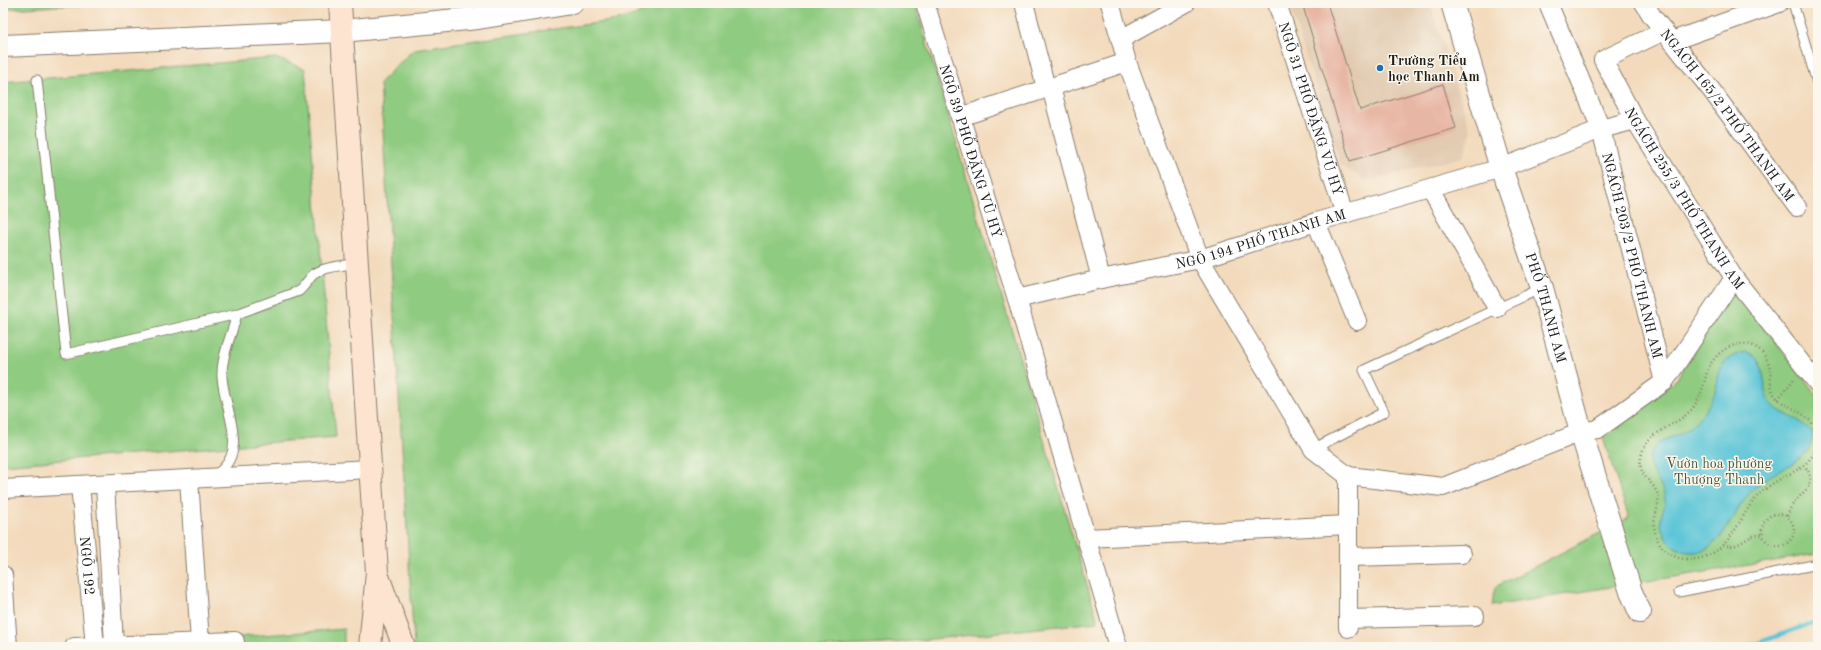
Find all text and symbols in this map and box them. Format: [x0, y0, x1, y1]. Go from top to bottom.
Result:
street label: NGÕ 31 PHỐ ĐẶNG VŨ HỶ [1276, 21, 1348, 197]
street label: NGÁCH 165/2 PHỐ THANH AM [1658, 27, 1797, 205]
place label: Trường Tiểu học Thanh Am [1388, 52, 1480, 84]
street label: NGÕ 39 PHỐ ĐẶNG VŨ HỶ [936, 63, 1007, 240]
marker: Trường Tiểu học Thanh Am [1375, 63, 1385, 73]
street label: NGÁCH 255/3 PHỐ THANH AM [1622, 105, 1746, 293]
street label: NGÁCH 203/2 PHỐ THANH AM [1599, 151, 1664, 360]
street label: NGÕ 194 PHỐ THANH AM [1174, 208, 1348, 272]
street label: PHỐ THANH AM [1522, 251, 1568, 365]
park label: Vườn hoa phường Thượng Thanh [1666, 457, 1772, 487]
street label: NGÕ 192 [77, 536, 97, 596]

